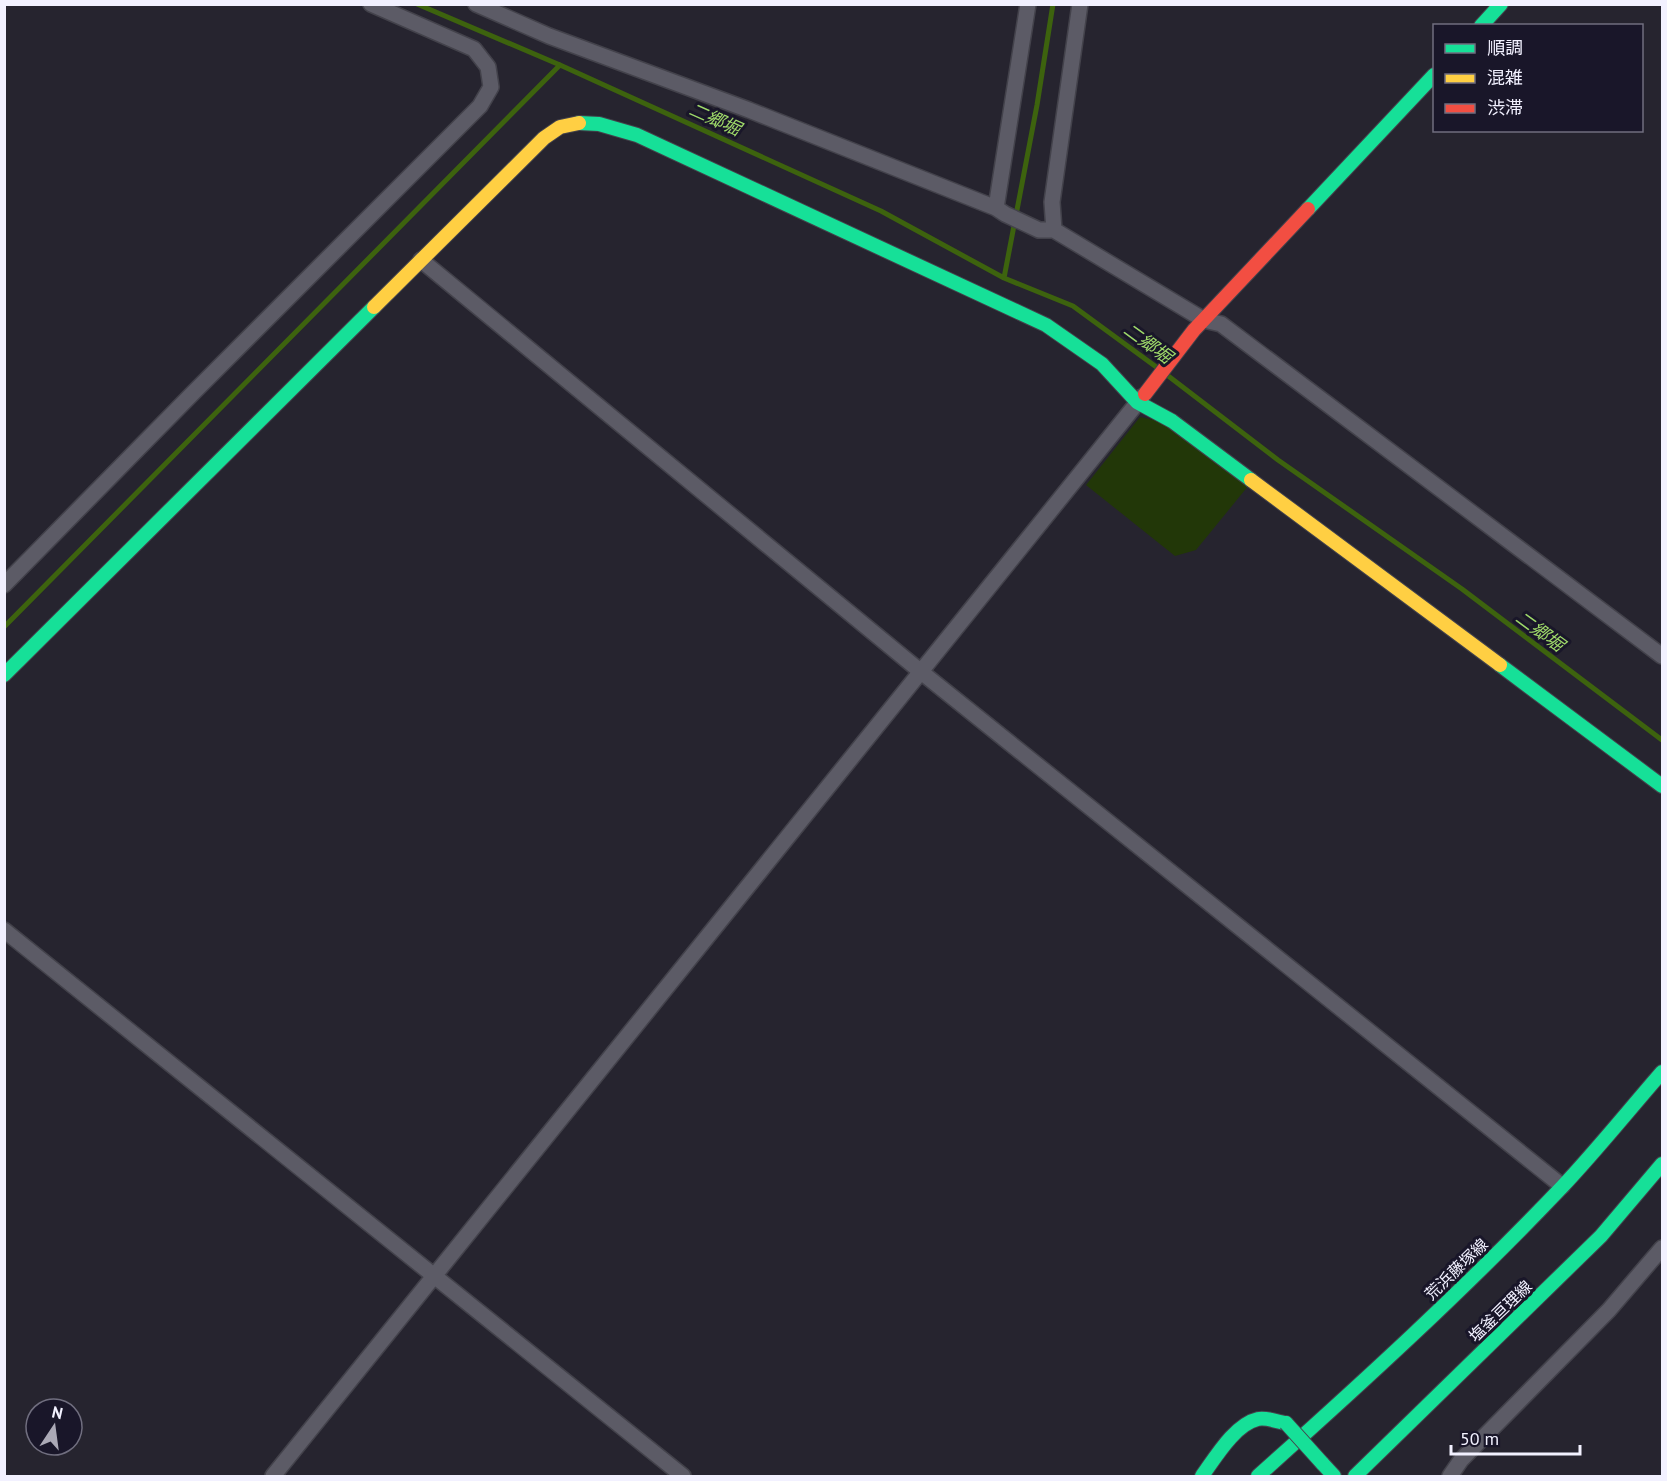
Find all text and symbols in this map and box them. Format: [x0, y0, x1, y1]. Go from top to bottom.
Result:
legend [1433, 24, 1643, 132]
text: 順調 [1487, 36, 1523, 59]
text: 混雑 [1487, 66, 1523, 89]
text: 渋滞 [1487, 96, 1523, 119]
water label: 二郷堀 [686, 98, 747, 142]
water label: 二郷堀 [1119, 318, 1179, 370]
water label: 二郷堀 [1511, 606, 1571, 658]
street label: 荒浜藤塚線 [1420, 1234, 1492, 1304]
street label: 塩釜亘理線 [1464, 1276, 1536, 1346]
north arrow [24, 1397, 84, 1457]
text: N [50, 1401, 65, 1423]
scale bar [1451, 1418, 1580, 1456]
text: 50 m [1460, 1427, 1499, 1450]

